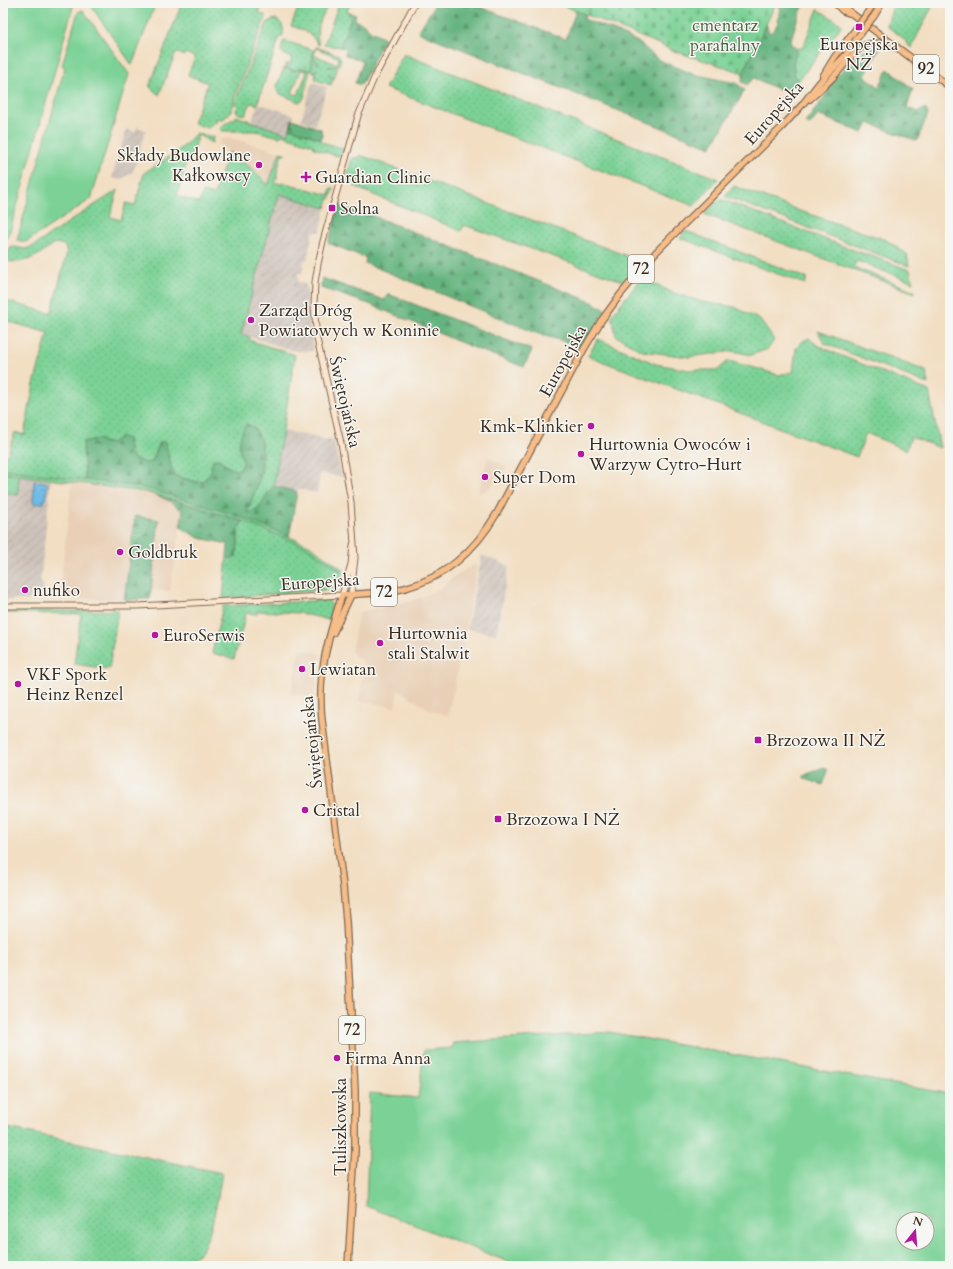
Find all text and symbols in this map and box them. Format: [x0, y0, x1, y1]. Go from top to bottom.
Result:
park label: cmentarz parafialny [690, 14, 760, 57]
marker: Europejska NŻ [854, 22, 864, 32]
place label: Europejska NŻ [820, 33, 899, 76]
road number: 92 [913, 55, 939, 83]
street label: Europejska [739, 76, 809, 150]
place label: Składy Budowlane Kałkowscy [117, 144, 251, 187]
marker: Składy Budowlane Kałkowscy [254, 160, 264, 170]
place label: Guardian Clinic [315, 166, 431, 189]
marker: Guardian Clinic [300, 171, 312, 183]
place label: Solna [340, 197, 380, 220]
marker: Solna [327, 203, 337, 213]
road number: 72 [628, 255, 654, 283]
place label: Zarząd Dróg Powiatowych w Koninie [259, 299, 439, 342]
marker: Zarząd Dróg Powiatowych w Koninie [246, 315, 256, 325]
street label: Europejska [534, 320, 592, 401]
street label: Świętojańska [323, 354, 367, 451]
place label: Kmk-Klinkier [480, 415, 584, 438]
marker: Kmk-Klinkier [586, 421, 596, 431]
place label: Hurtownia Owoców i Warzyw Cytro-Hurt [588, 433, 751, 476]
marker: Hurtownia Owoców i Warzyw Cytro-Hurt [576, 449, 586, 459]
place label: Super Dom [493, 466, 576, 489]
marker: Super Dom [480, 472, 490, 482]
place label: Goldbruk [128, 541, 199, 564]
marker: Goldbruk [115, 547, 125, 557]
street label: Europejska [280, 568, 361, 596]
road number: 72 [371, 578, 397, 606]
place label: nufiko [33, 579, 80, 602]
marker: nufiko [20, 585, 30, 595]
place label: Hurtownia stali Stalwit [388, 622, 470, 665]
place label: EuroSerwis [163, 624, 245, 647]
marker: EuroSerwis [150, 630, 160, 640]
marker: Hurtownia stali Stalwit [375, 638, 385, 648]
place label: Lewiatan [310, 658, 376, 681]
place label: VKF Spork Heinz Renzel [26, 663, 124, 706]
marker: Lewiatan [297, 664, 307, 674]
marker: VKF Spork Heinz Renzel [13, 679, 23, 689]
street label: Świętojańska [296, 694, 328, 790]
place label: Brzozowa II NŻ [766, 729, 886, 752]
marker: Brzozowa II NŻ [753, 735, 763, 745]
place label: Cristal [313, 799, 360, 822]
marker: Cristal [300, 805, 310, 815]
place label: Brzozowa I NŻ [506, 808, 620, 831]
marker: Brzozowa I NŻ [493, 814, 503, 824]
road number: 72 [339, 1016, 365, 1044]
place label: Firma Anna [345, 1047, 431, 1070]
marker: Firma Anna [332, 1053, 342, 1063]
street label: Tuliszkowska [329, 1077, 352, 1176]
north arrow [895, 1211, 935, 1251]
text: N [911, 1213, 925, 1231]

